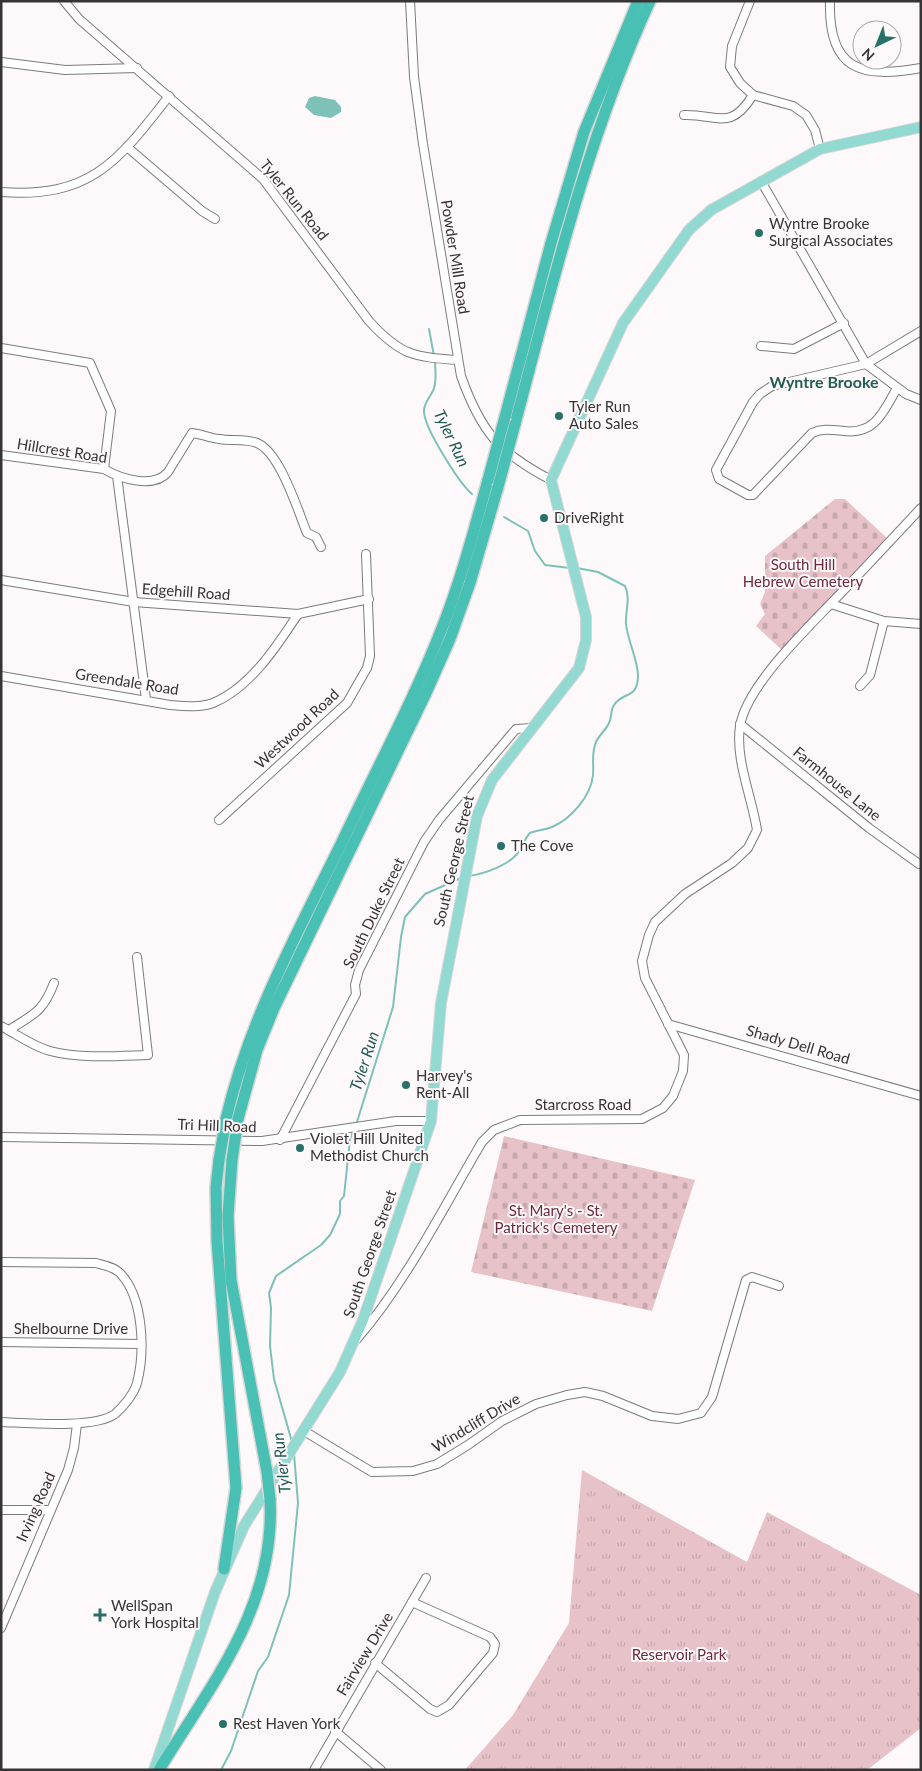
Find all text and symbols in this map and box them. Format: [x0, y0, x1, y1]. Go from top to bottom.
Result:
north arrow [852, 20, 902, 70]
text: N [858, 45, 878, 65]
street label: Tyler Run Road [257, 155, 333, 243]
street label: Powder Mill Road [438, 198, 474, 315]
place label: Wyntre Brooke Surgical Associates [769, 214, 893, 249]
marker: Wyntre Brooke Surgical Associates [753, 227, 765, 239]
district label: Wyntre Brooke [769, 372, 879, 391]
place label: Tyler Run Auto Sales [569, 397, 638, 432]
water label: Tyler Run [430, 406, 474, 470]
marker: Tyler Run Auto Sales [553, 410, 565, 422]
street label: Hillcrest Road [16, 434, 109, 466]
place label: DriveRight [554, 508, 624, 526]
marker: DriveRight [538, 512, 550, 524]
park label: South Hill Hebrew Cemetery [743, 555, 863, 590]
street label: Edgehill Road [141, 579, 231, 603]
street label: Greendale Road [74, 664, 180, 698]
street label: Westwood Road [250, 685, 342, 772]
street label: Farmhouse Lane [790, 742, 885, 824]
street label: South George Street [429, 793, 477, 928]
place label: The Cove [511, 836, 574, 854]
marker: The Cove [495, 840, 507, 852]
street label: South Duke Street [339, 854, 408, 971]
street label: Shady Dell Road [744, 1021, 852, 1067]
water label: Tyler Run [345, 1029, 382, 1093]
place label: Harvey's Rent-All [416, 1066, 473, 1101]
marker: Harvey's Rent-All [400, 1079, 412, 1091]
street label: Starcross Road [535, 1095, 631, 1113]
street label: Tri Hill Road [177, 1115, 257, 1135]
place label: Violet Hill United Methodist Church [310, 1129, 429, 1164]
marker: Violet Hill United Methodist Church [294, 1142, 306, 1154]
street label: South George Street [339, 1187, 400, 1320]
park label: St. Mary's - St. Patrick's Cemetery [494, 1201, 618, 1236]
street label: Shelbourne Drive [14, 1319, 128, 1337]
street label: Windcliff Drive [428, 1389, 523, 1455]
water label: Tyler Run [267, 1431, 294, 1495]
street label: Irving Road [12, 1469, 58, 1544]
place label: WellSpan York Hospital [111, 1596, 199, 1631]
marker: WellSpan York Hospital [93, 1608, 107, 1622]
street label: Fairview Drive [332, 1608, 396, 1698]
park label: Reservoir Park [632, 1645, 727, 1663]
place label: Rest Haven York [233, 1714, 341, 1732]
marker: Rest Haven York [217, 1718, 229, 1730]

